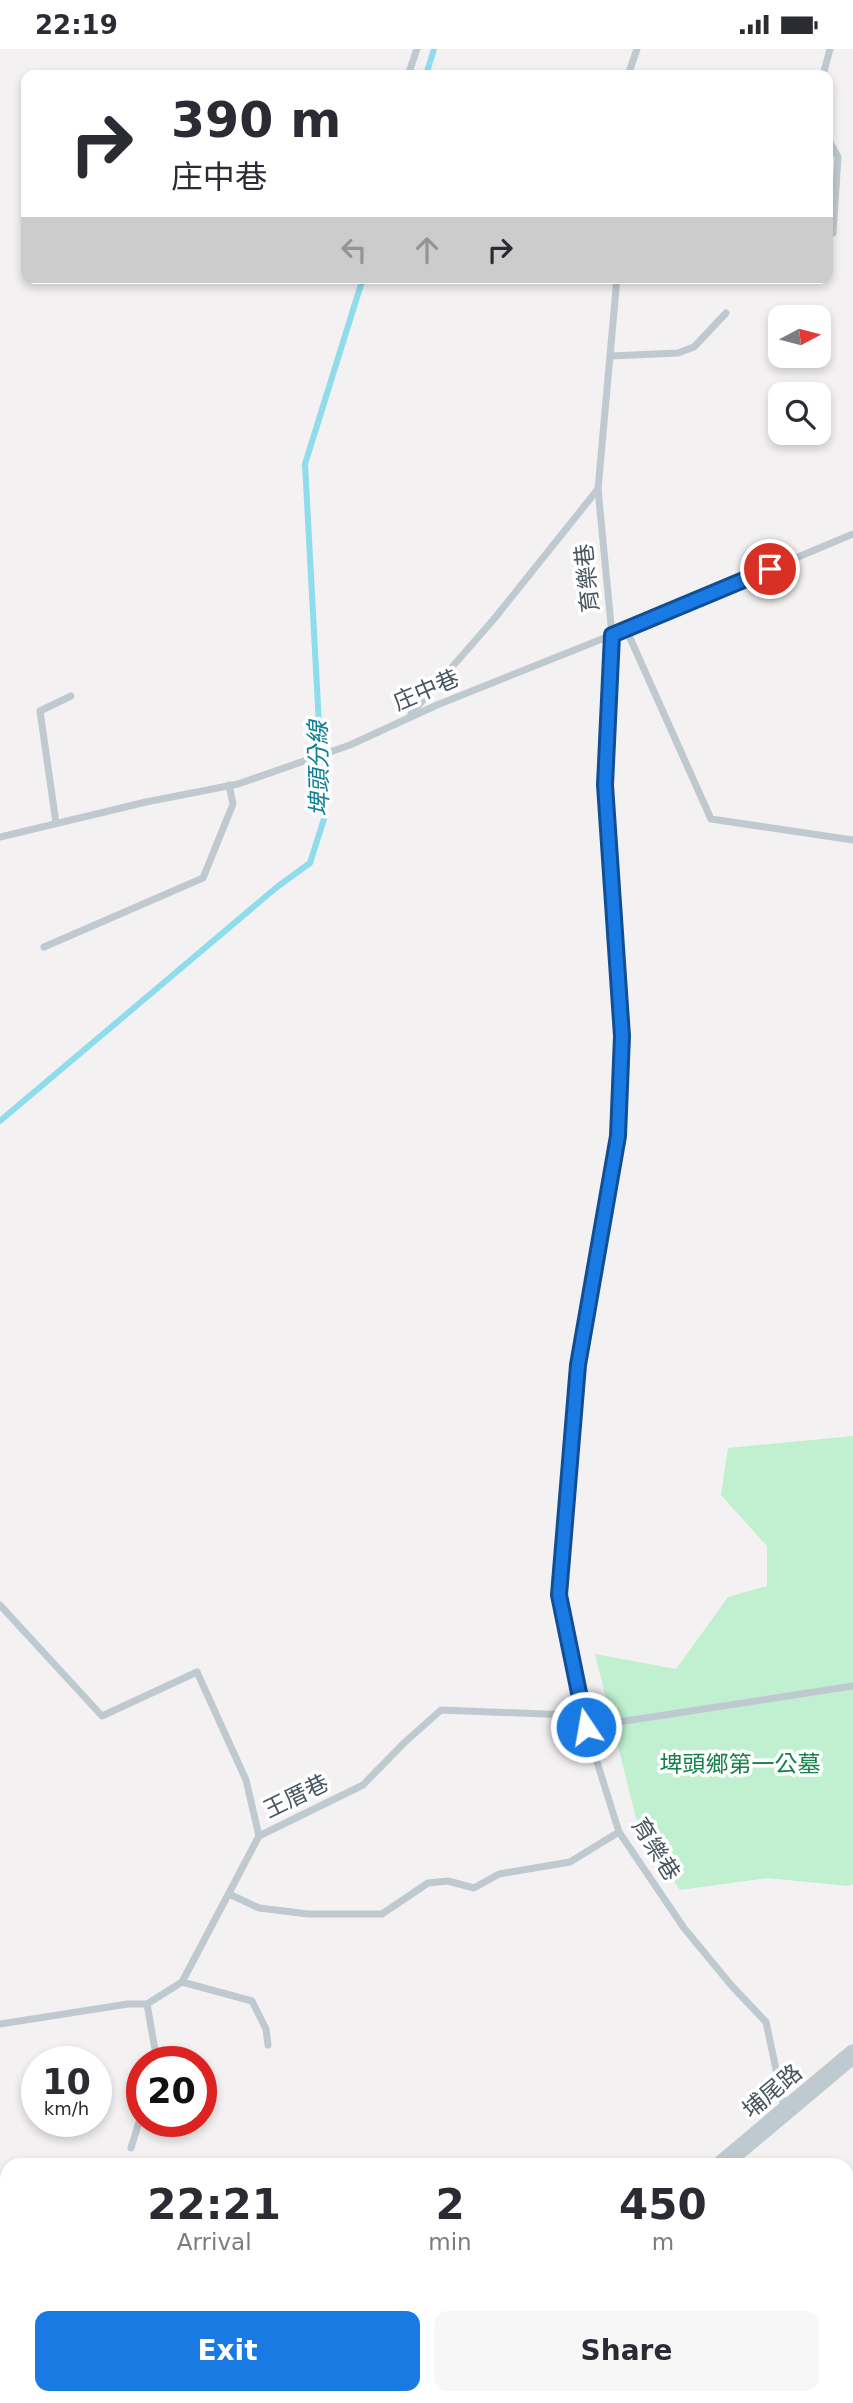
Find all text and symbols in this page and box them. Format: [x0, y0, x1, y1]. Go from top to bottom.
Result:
text: 22:19 [35, 10, 118, 40]
text: 390 m [171, 92, 341, 149]
icon: right [56, 98, 147, 189]
text: 庄中巷 [171, 158, 267, 196]
icon: left [335, 231, 373, 269]
icon: ahead [408, 231, 446, 269]
icon: right [481, 231, 519, 269]
north arrow [768, 305, 831, 367]
map controls [768, 305, 831, 445]
button: search [768, 382, 831, 445]
pin [740, 539, 800, 599]
street label: 育樂巷 [570, 542, 604, 614]
icon: arrive [751, 550, 789, 588]
street label: 庄中巷 [389, 665, 463, 715]
water label: 埤頭分線 [304, 718, 334, 817]
position arrow [549, 1690, 623, 1764]
park label: 埤頭鄉第一公墓 [660, 1751, 821, 1777]
street label: 王厝巷 [259, 1769, 333, 1823]
street label: 育樂巷 [627, 1813, 685, 1885]
speed limit sign: 20 [126, 2046, 217, 2137]
street label: 埔尾路 [737, 2059, 807, 2123]
text: 10 [42, 2062, 91, 2102]
text: km/h [44, 2098, 89, 2119]
text: 22:21 [147, 2180, 281, 2229]
text: 2 [435, 2180, 465, 2229]
text: 450 [619, 2180, 707, 2229]
text: Arrival [177, 2229, 252, 2255]
text: min [428, 2229, 472, 2255]
text: m [652, 2229, 674, 2255]
button: Exit [35, 2311, 420, 2391]
button: Share [434, 2311, 819, 2391]

